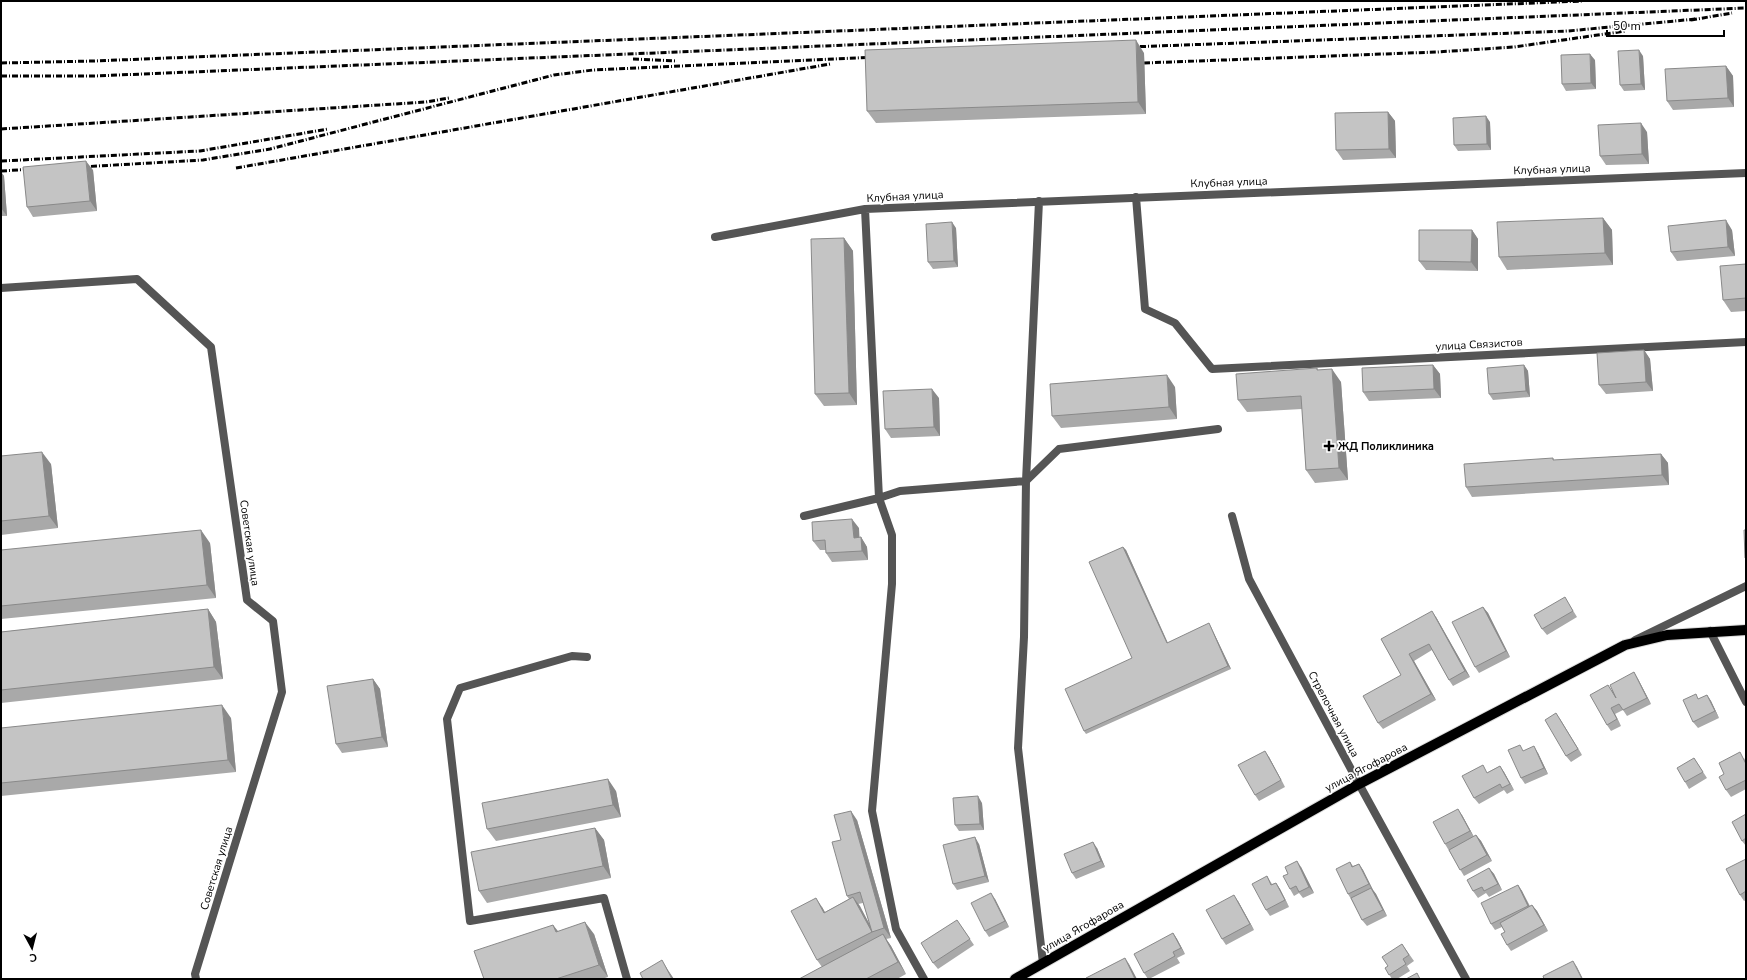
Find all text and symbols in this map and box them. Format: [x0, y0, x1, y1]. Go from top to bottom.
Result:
scale bar [1607, 12, 1724, 38]
text: 50 m [1613, 18, 1641, 34]
street label: Клубная улица [1513, 161, 1591, 178]
street label: Клубная улица [1190, 174, 1268, 191]
street label: Клубная улица [866, 187, 944, 206]
street label: улица Связистов [1435, 335, 1523, 354]
place label: ЖД Поликлиника [1338, 439, 1434, 454]
marker: ЖД Поликлиника [1323, 440, 1335, 452]
street label: Советская улица [236, 499, 263, 587]
street label: Стрелочная улица [1305, 669, 1363, 760]
street label: улица Ягофарова [1322, 739, 1410, 795]
street label: Советская улица [197, 824, 236, 912]
street label: улица Ягофарова [1040, 897, 1127, 956]
north arrow [12, 928, 52, 968]
text: С [28, 950, 38, 965]

